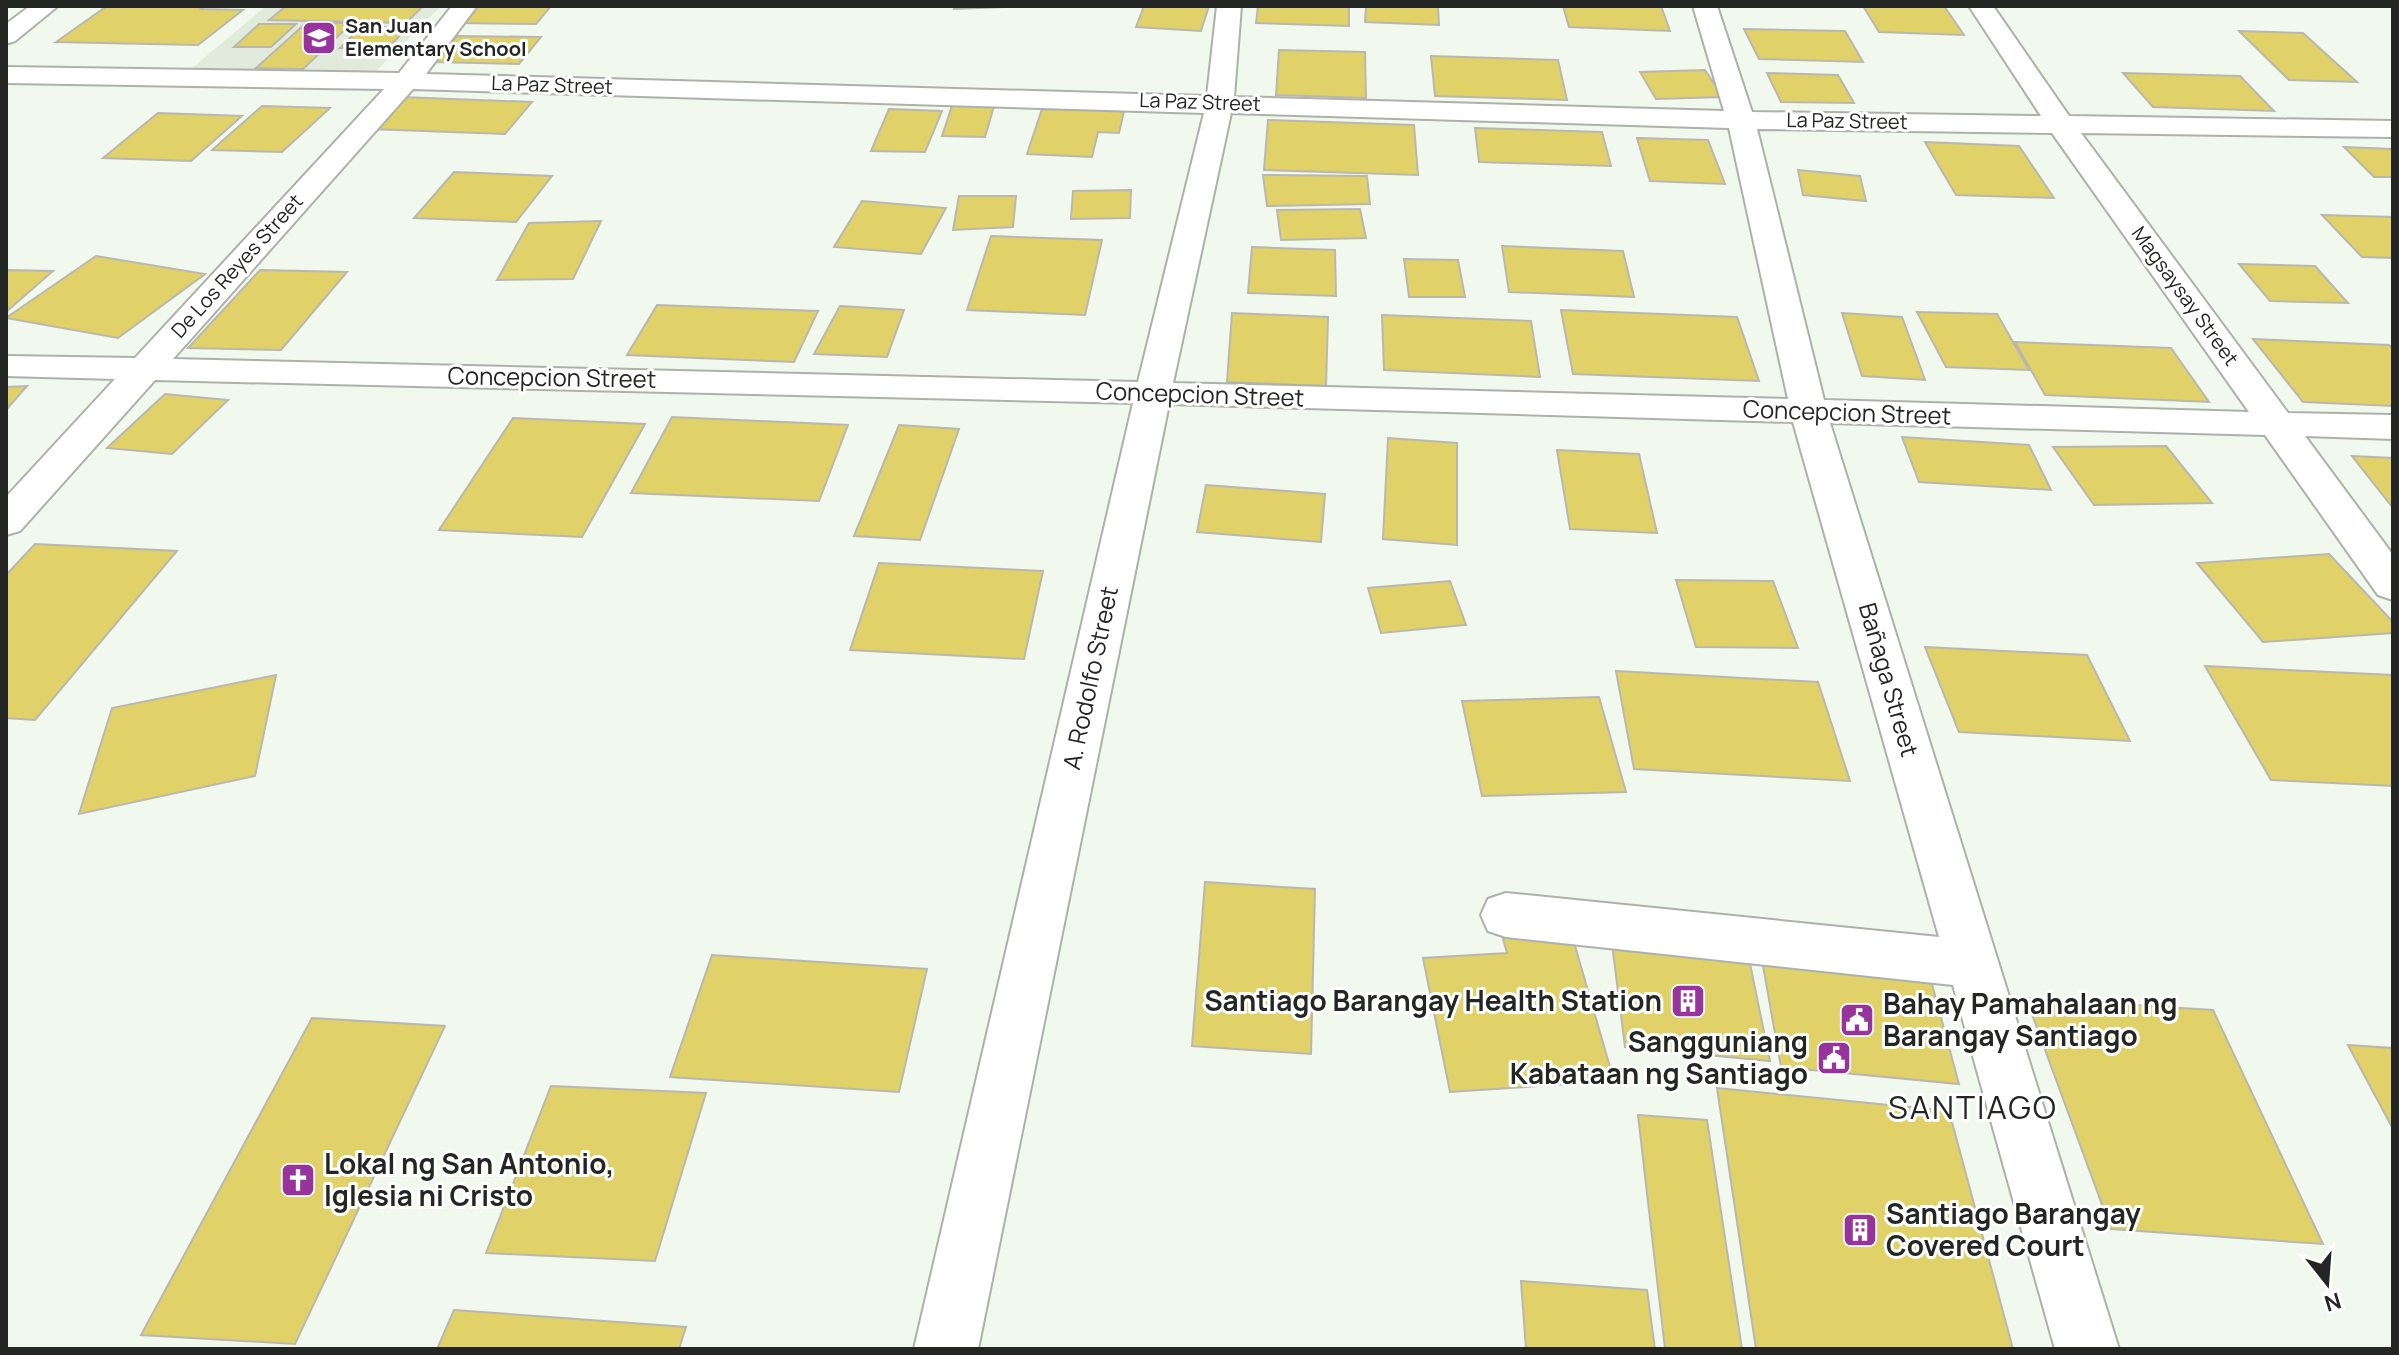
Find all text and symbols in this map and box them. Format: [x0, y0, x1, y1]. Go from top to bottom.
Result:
place label: San Juan Elementary School [345, 12, 527, 62]
school or university icon: San Juan Elementary School [300, 19, 338, 57]
street label: La Paz Street [491, 69, 613, 100]
street label: La Paz Street [1139, 86, 1261, 117]
street label: La Paz Street [1786, 106, 1908, 135]
street label: De Los Reyes Street [165, 188, 308, 343]
street label: Magsaysay Street [2126, 221, 2245, 371]
street label: Concepcion Street [447, 358, 657, 395]
street label: Concepcion Street [1095, 373, 1305, 414]
street label: Concepcion Street [1742, 391, 1952, 432]
street label: A. Rodolfo Street [1054, 583, 1125, 773]
street label: Bañaga Street [1852, 599, 1927, 760]
place label: Santiago Barangay Health Station [1204, 981, 1662, 1019]
building icon: Santiago Barangay Health Station [1669, 982, 1707, 1020]
place label: Bahay Pamahalaan ng Barangay Santiago [1883, 984, 2177, 1054]
public building icon: Bahay Pamahalaan ng Barangay Santiago [1838, 1001, 1876, 1039]
place label: Sangguniang Kabataan ng Santiago [1510, 1022, 1808, 1092]
public building icon: Sangguniang Kabataan ng Santiago [1815, 1039, 1853, 1077]
district label: SANTIAGO [1888, 1085, 2058, 1129]
place label: Lokal ng San Antonio, Iglesia ni Cristo [324, 1144, 614, 1214]
church icon: Lokal ng San Antonio, Iglesia ni Cristo [279, 1161, 317, 1199]
place label: Santiago Barangay Covered Court [1886, 1194, 2141, 1264]
building icon: Santiago Barangay Covered Court [1841, 1211, 1879, 1249]
north arrow [2287, 1243, 2367, 1323]
text: N [2321, 1285, 2345, 1319]

